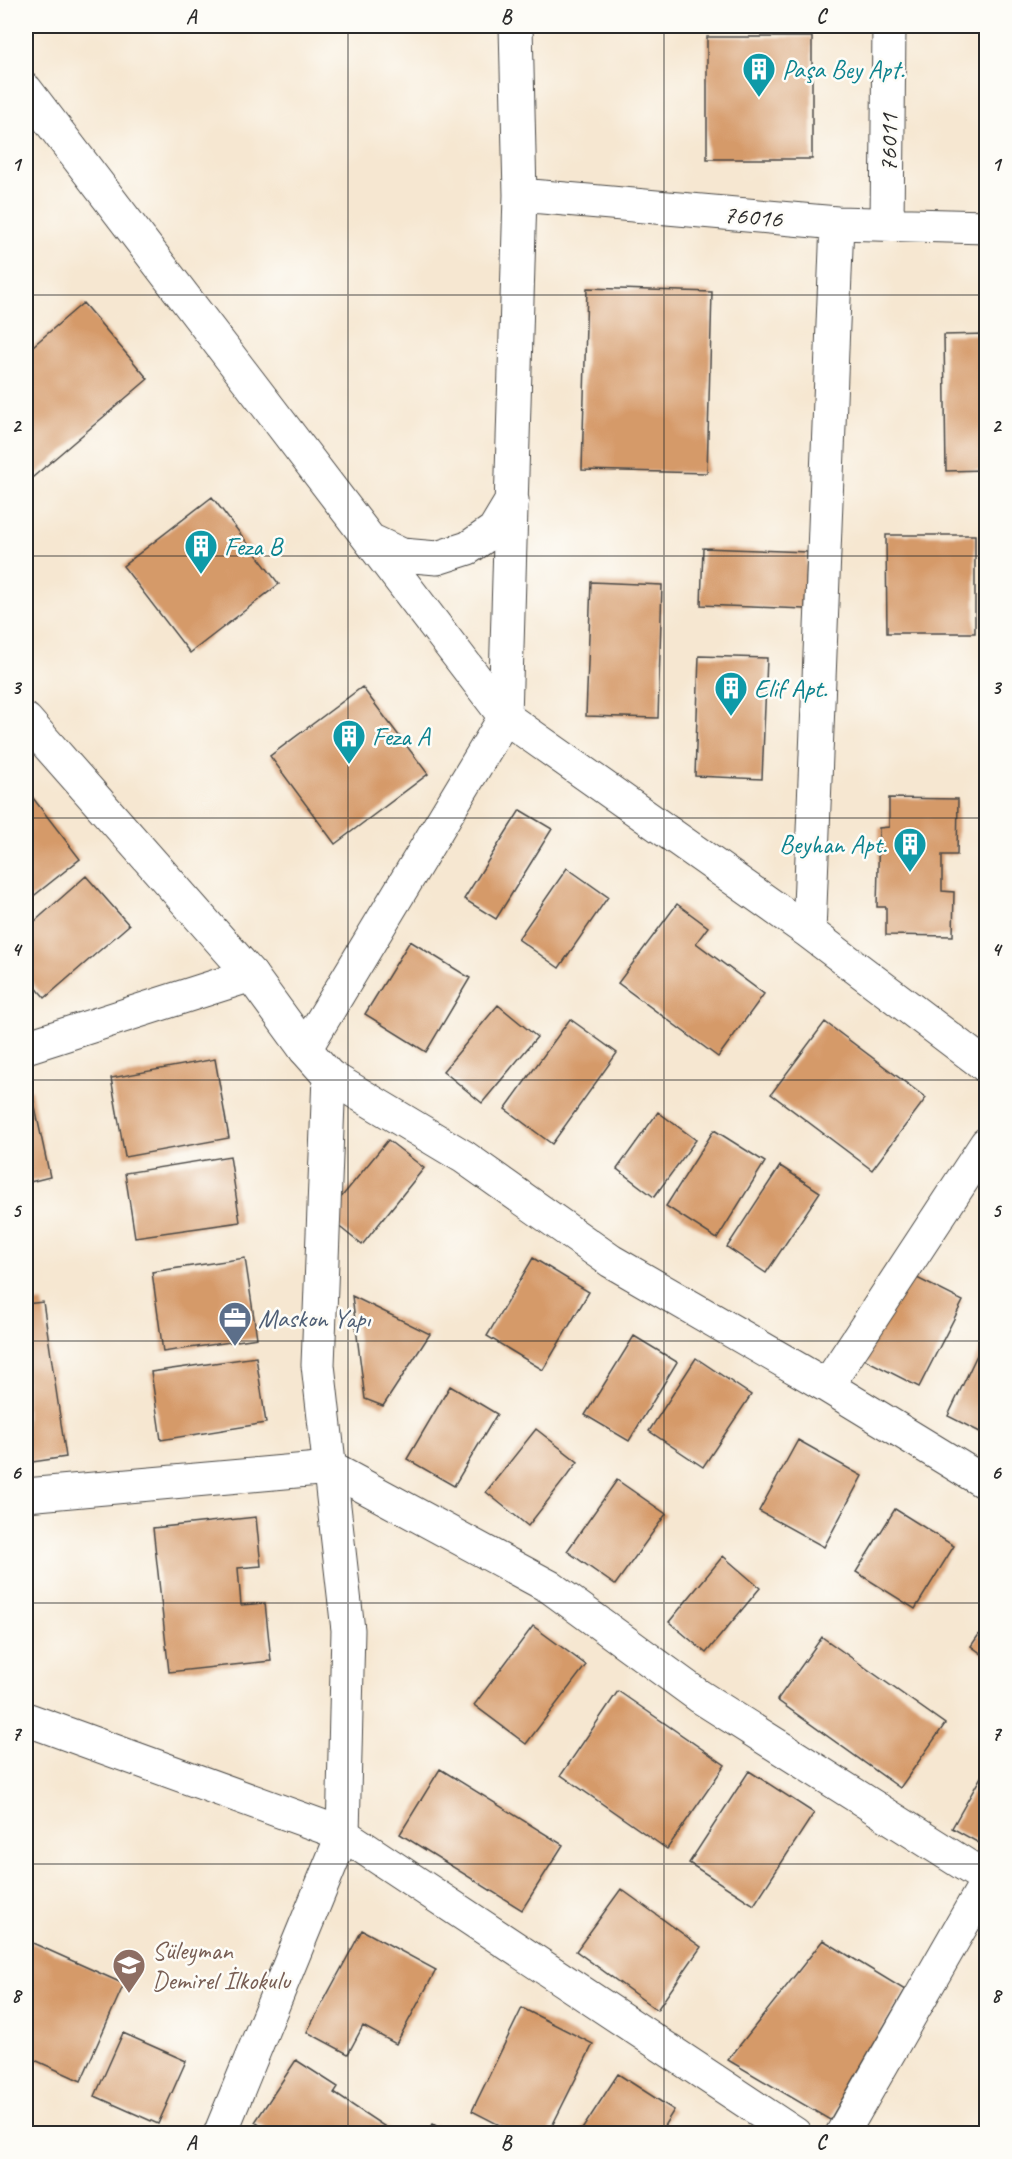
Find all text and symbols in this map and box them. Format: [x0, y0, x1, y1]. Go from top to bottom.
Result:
text: A [186, 4, 198, 29]
text: B [501, 4, 513, 29]
text: C [816, 4, 828, 29]
building icon: Paşa Bey Apt. [741, 51, 777, 98]
place label: Paşa Bey Apt. [782, 53, 906, 86]
street label: 76011 [871, 112, 906, 173]
text: 1 [12, 152, 23, 177]
text: 1 [992, 152, 1003, 177]
street label: 76016 [722, 198, 785, 236]
text: 2 [12, 413, 23, 438]
text: 2 [992, 413, 1003, 438]
building icon: Feza B [183, 528, 219, 575]
place label: Feza B [224, 530, 284, 563]
building icon: Elif Apt. [713, 670, 749, 717]
place label: Elif Apt. [754, 672, 828, 705]
text: 3 [12, 675, 23, 700]
text: 3 [992, 675, 1003, 700]
building icon: Feza A [331, 718, 367, 765]
place label: Feza A [372, 720, 432, 753]
building icon: Beyhan Apt. [892, 826, 928, 873]
place label: Beyhan Apt. [779, 828, 888, 861]
text: 4 [12, 937, 24, 962]
text: 4 [992, 937, 1004, 962]
text: 5 [12, 1198, 23, 1223]
text: 5 [992, 1198, 1003, 1223]
office icon: Maskon Yapı [217, 1300, 253, 1347]
place label: Maskon Yapı [258, 1302, 371, 1335]
text: 6 [11, 1460, 22, 1485]
text: 6 [991, 1460, 1002, 1485]
text: 7 [12, 1721, 23, 1746]
text: 7 [992, 1721, 1003, 1746]
place label: Süleyman Demirel İlkokulu [152, 1934, 292, 1997]
school or university icon: Süleyman Demirel İlkokulu [111, 1947, 147, 1994]
text: 8 [12, 1983, 24, 2008]
text: 8 [992, 1983, 1004, 2008]
text: A [186, 2130, 198, 2155]
text: B [501, 2130, 513, 2155]
text: C [816, 2130, 828, 2155]

